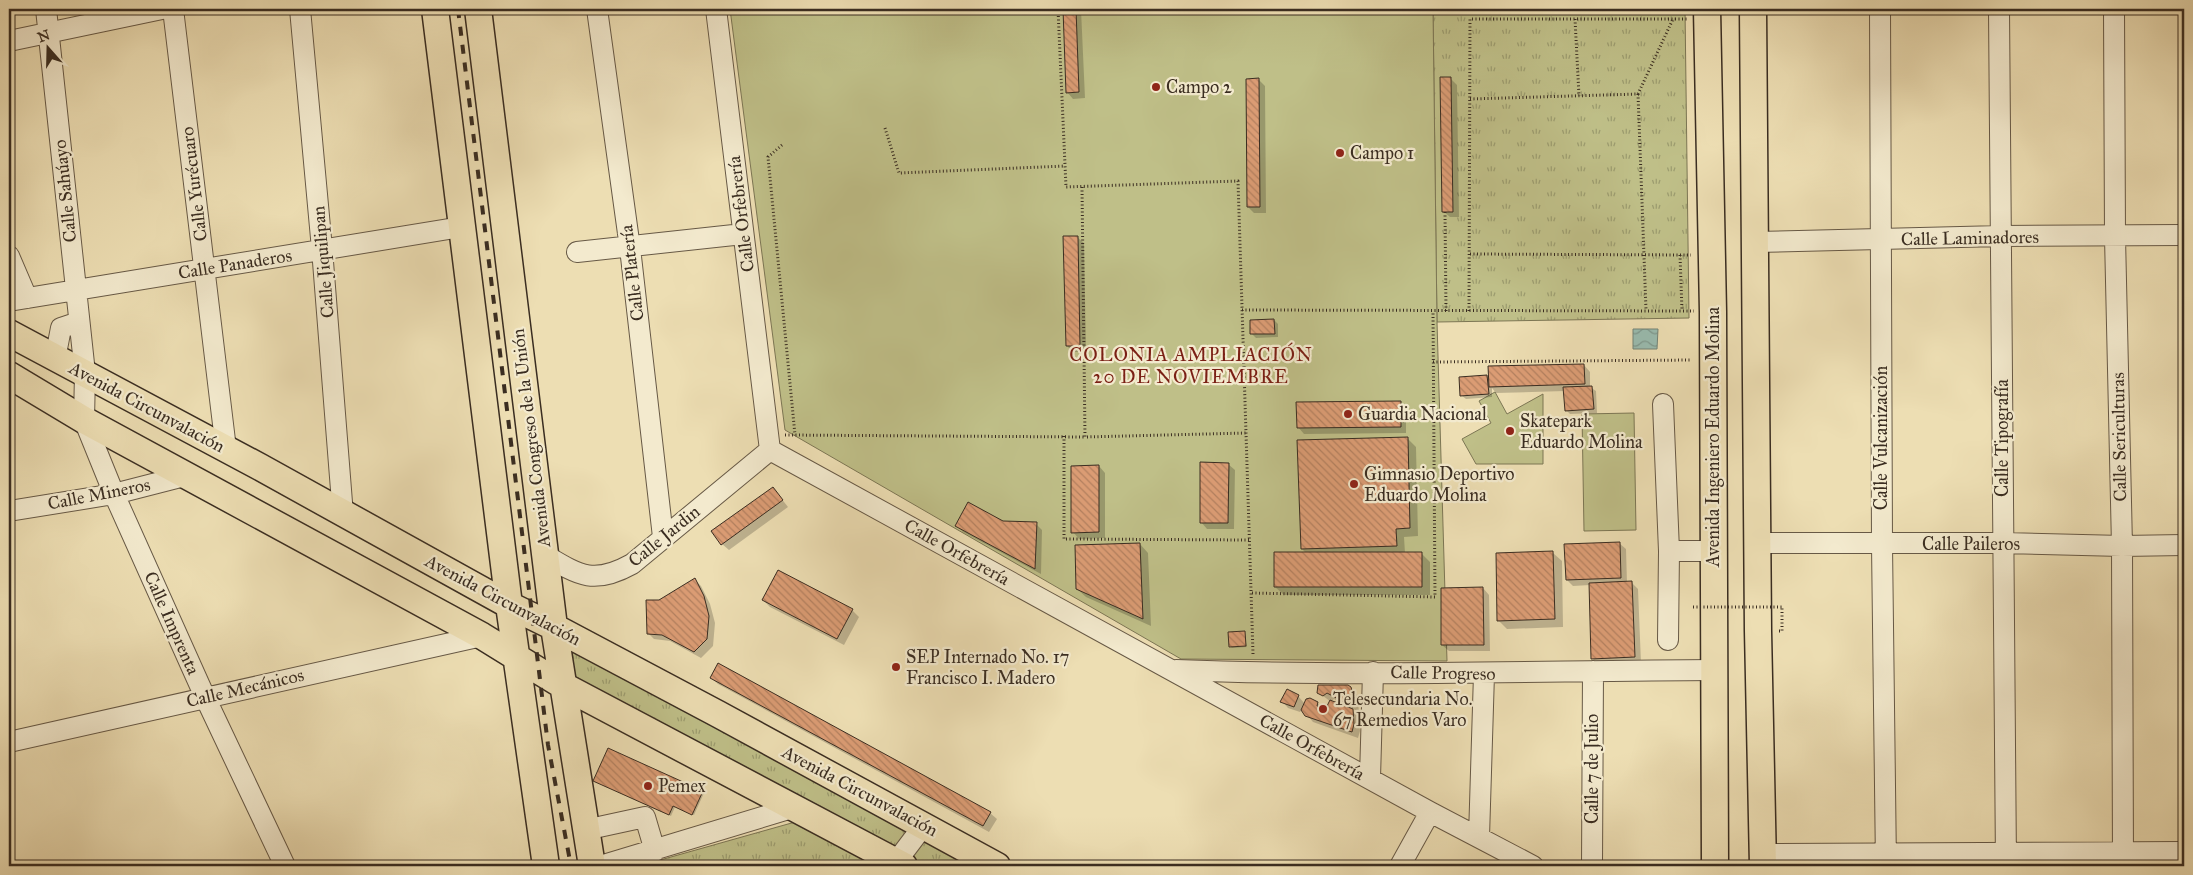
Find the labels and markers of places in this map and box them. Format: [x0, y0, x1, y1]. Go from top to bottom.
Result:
place label: Campo 2 [1166, 76, 1232, 98]
marker: Campo 2 [1150, 81, 1162, 93]
place label: Campo 1 [1350, 142, 1414, 164]
marker: Campo 1 [1334, 147, 1346, 159]
place label: Guardia Nacional [1358, 403, 1487, 425]
marker: Guardia Nacional [1342, 408, 1354, 420]
place label: Skatepark Eduardo Molina [1520, 410, 1643, 453]
marker: Skatepark Eduardo Molina [1504, 425, 1516, 437]
place label: Gimnasio Deportivo Eduardo Molina [1364, 463, 1515, 506]
marker: Gimnasio Deportivo Eduardo Molina [1348, 478, 1360, 490]
place label: SEP Internado No. 17 Francisco I. Madero [906, 646, 1069, 689]
marker: SEP Internado No. 17 Francisco I. Madero [890, 661, 902, 673]
place label: Telesecundaria No. 67 Remedios Varo [1333, 688, 1472, 731]
marker: Telesecundaria No. 67 Remedios Varo [1317, 703, 1329, 715]
place label: Pemex [658, 775, 706, 797]
marker: Pemex [642, 780, 654, 792]

